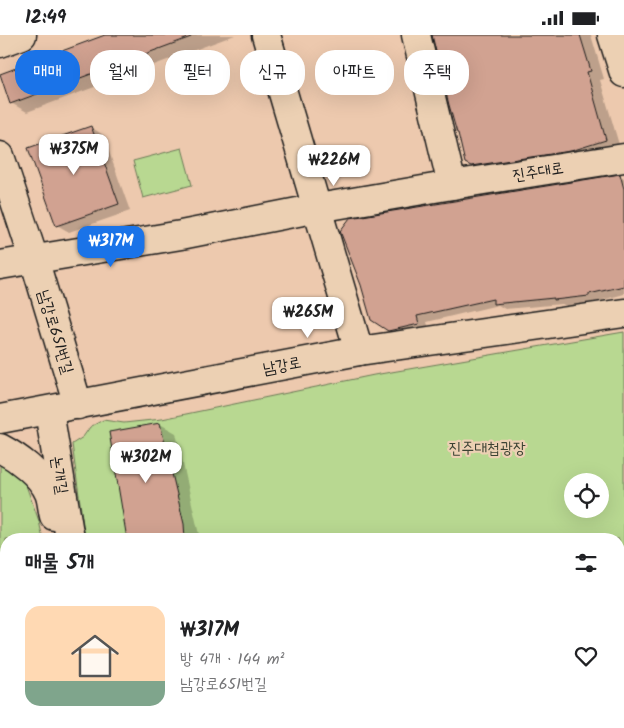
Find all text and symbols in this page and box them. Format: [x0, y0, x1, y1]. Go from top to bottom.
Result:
text: 12:49 [25, 3, 66, 33]
chip: 매매 [15, 50, 80, 95]
chip: 월세 [90, 50, 155, 95]
chip: 필터 [165, 50, 230, 95]
chip: 신규 [240, 50, 305, 95]
chip: 아파트 [315, 50, 394, 95]
chip: 주택 [404, 50, 469, 95]
pin: ₩375M [39, 133, 109, 176]
text: ₩375M [50, 137, 98, 162]
pin: ₩226M [299, 145, 369, 187]
text: ₩226M [308, 148, 360, 173]
street label: 진주대로 [511, 156, 565, 188]
pin: ₩317M [76, 225, 146, 268]
text: ₩317M [88, 229, 134, 254]
street label: 남강로651번길 [30, 287, 80, 377]
pin: ₩265M [273, 297, 343, 339]
text: ₩265M [283, 300, 333, 325]
street label: 남강로 [261, 350, 303, 382]
park label: 진주대첩광장 [448, 436, 526, 461]
pin: ₩302M [111, 441, 181, 484]
text: ₩302M [121, 445, 171, 470]
street label: 논개길 [44, 454, 74, 496]
map controls [564, 473, 609, 518]
button: locate [564, 473, 609, 518]
text: 매물 5개 [25, 547, 94, 580]
icon: filters [572, 549, 600, 577]
text: ₩317M [180, 614, 239, 647]
icon: home [65, 626, 125, 686]
icon: heart [572, 642, 600, 670]
text: 방 4개 · 144 m² [180, 647, 284, 672]
text: 남강로651번길 [180, 672, 267, 697]

